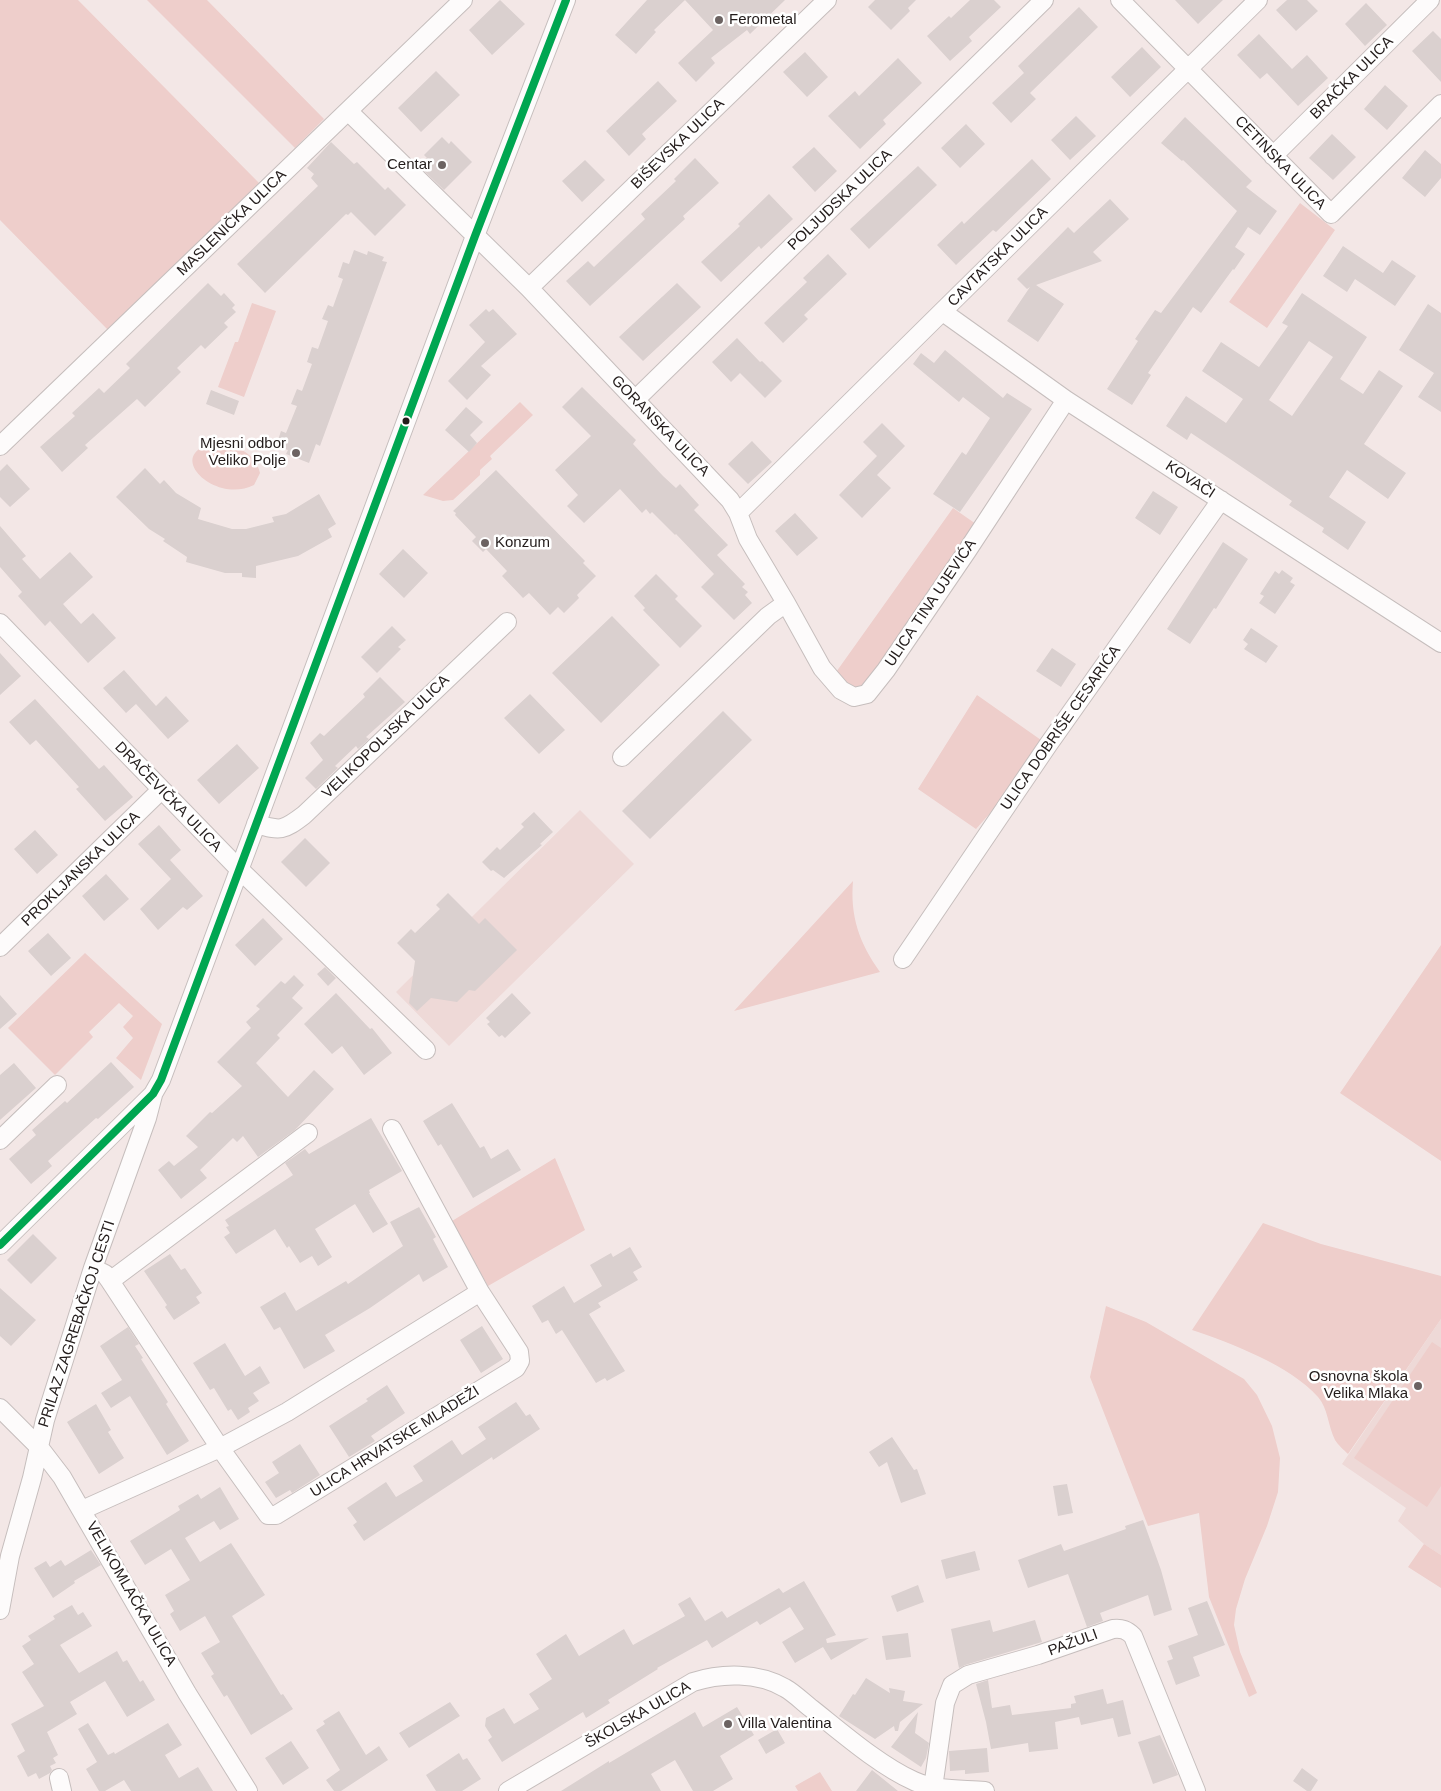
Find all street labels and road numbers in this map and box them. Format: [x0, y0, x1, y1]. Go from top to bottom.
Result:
street label: BRAČKA ULICA [1307, 33, 1397, 123]
street label: BIŠEVSKA ULICA [628, 95, 728, 193]
street label: CETINSKA ULICA [1231, 112, 1329, 214]
street label: POLJUDSKA ULICA [784, 146, 896, 254]
street label: MASLENIČKA ULICA [174, 166, 290, 280]
street label: CAVTATSKA ULICA [944, 203, 1052, 311]
street label: GORANSKA ULICA [607, 372, 713, 480]
street label: KOVAČI [1162, 457, 1218, 503]
street label: ULICA TINA UJEVIĆA [882, 536, 980, 670]
street label: ULICA DOBRIŠE CESARIĆA [997, 642, 1125, 814]
street label: VELIKOPOLJSKA ULICA [319, 671, 453, 803]
street label: DRAČEVIČKA ULICA [111, 738, 225, 856]
street label: PROKLJANSKA ULICA [18, 808, 144, 930]
street label: PRILAZ ZAGREBAČKOJ CESTI [35, 1218, 119, 1430]
street label: ULICA HRVATSKE MLADEŽI [307, 1382, 483, 1502]
street label: VELIKOMLAČKA ULICA [82, 1518, 180, 1670]
street label: PAŽULI [1046, 1626, 1100, 1660]
street label: ŠKOLSKA ULICA [582, 1678, 694, 1752]

